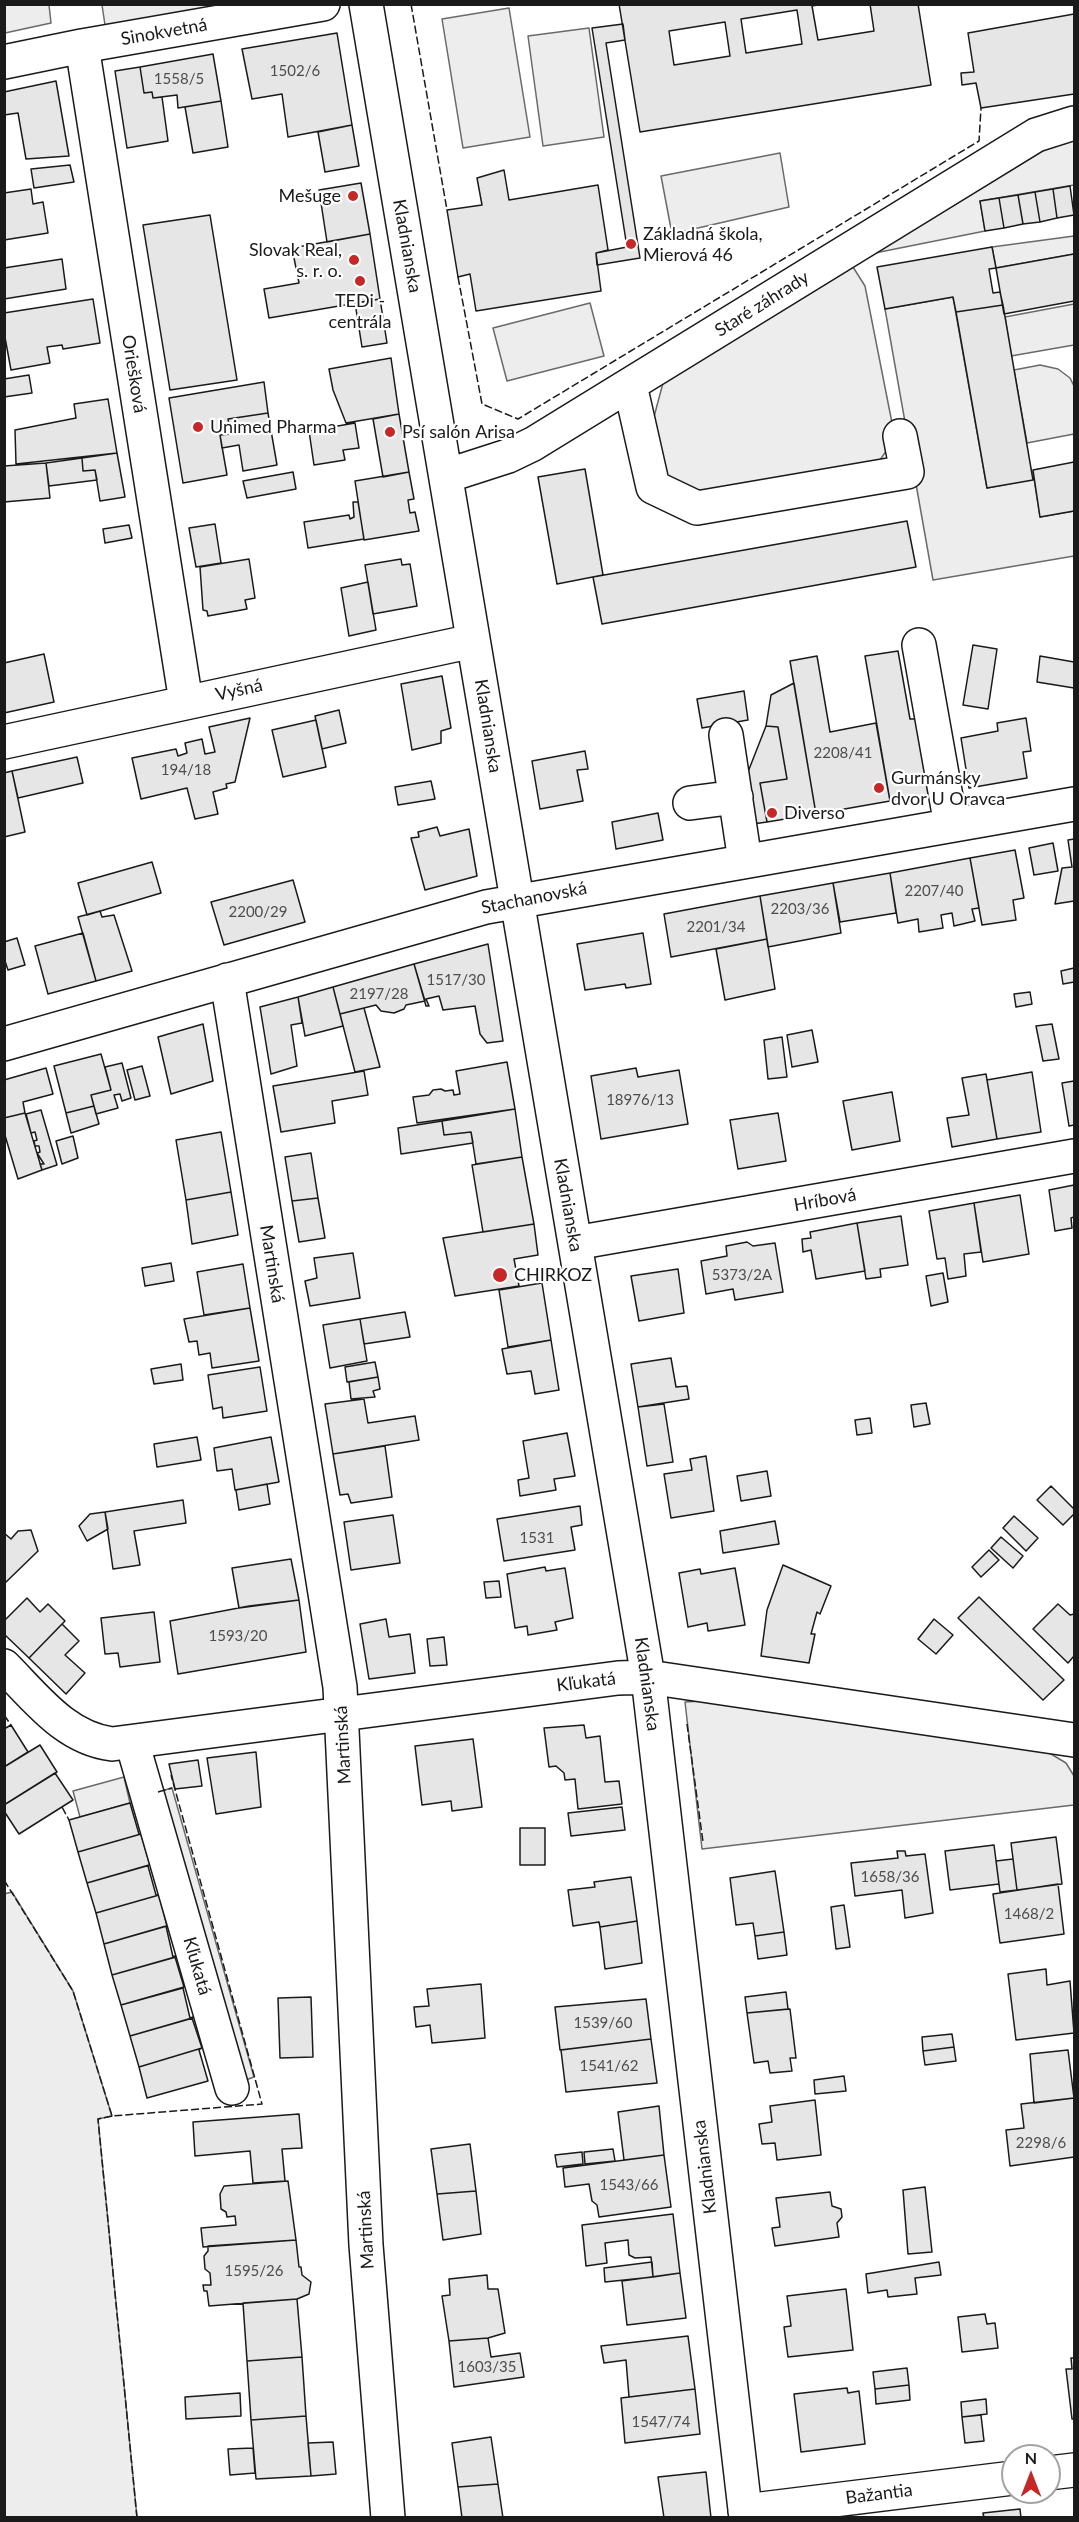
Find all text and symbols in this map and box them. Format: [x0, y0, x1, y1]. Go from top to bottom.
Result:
street label: Sinokvetná [119, 14, 209, 50]
house number: 1502/6 [270, 62, 320, 80]
house number: 1558/5 [154, 70, 204, 88]
place label: Mešuge [279, 185, 341, 207]
marker: Mešuge [346, 189, 360, 203]
street label: Kladnianska [388, 198, 426, 294]
place label: Základná škola, Mierová 46 [643, 223, 763, 266]
marker: Základná škola, Mierová 46 [624, 237, 638, 251]
place label: Slovak Real, s. r. o. [249, 239, 342, 282]
marker: Slovak Real, s. r. o. [347, 253, 361, 267]
street label: Staré záhrady [711, 267, 813, 341]
marker: TEDi - centrála [353, 274, 367, 288]
place label: TEDi - centrála [329, 290, 391, 332]
street label: Oriešková [117, 333, 151, 415]
place label: Unimed Pharma [210, 416, 336, 438]
marker: Unimed Pharma [191, 420, 205, 434]
place label: Psí salón Arisa [402, 421, 515, 443]
marker: Psí salón Arisa [383, 425, 397, 439]
street label: Vyšná [213, 674, 265, 706]
street label: Kladnianska [470, 678, 506, 774]
house number: 2208/41 [814, 744, 872, 762]
house number: 194/18 [161, 761, 211, 779]
place label: Gurmánsky dvor U Oravca [891, 767, 1005, 810]
marker: Gurmánsky dvor U Oravca [872, 781, 886, 795]
place label: Diverso [784, 802, 845, 824]
marker: Diverso [765, 806, 779, 820]
street label: Stachanovská [479, 877, 589, 919]
house number: 2207/40 [905, 882, 963, 900]
house number: 2203/36 [771, 900, 829, 918]
house number: 2200/29 [229, 903, 287, 921]
house number: 2201/34 [687, 918, 745, 936]
house number: 1517/30 [427, 971, 485, 989]
house number: 2197/28 [350, 985, 408, 1003]
house number: 18976/13 [606, 1091, 674, 1109]
street label: Kladnianska [549, 1157, 587, 1253]
street label: Hríbová [792, 1184, 858, 1216]
street label: Martinská [255, 1223, 289, 1305]
place label: CHIRKOZ [514, 1264, 592, 1286]
marker: CHIRKOZ [491, 1266, 509, 1284]
house number: 5373/2A [712, 1266, 772, 1284]
house number: 1531 [520, 1529, 554, 1547]
house number: 1593/20 [209, 1627, 267, 1645]
street label: Kladnianska [630, 1636, 664, 1732]
street label: Kľukatá [555, 1668, 617, 1696]
street label: Martinská [330, 1705, 356, 1785]
house number: 1658/36 [861, 1868, 919, 1886]
house number: 1468/2 [1004, 1905, 1054, 1923]
street label: Kľukatá [178, 1934, 216, 1998]
house number: 1539/60 [574, 2014, 632, 2032]
house number: 1541/62 [580, 2057, 638, 2075]
street label: Kladnianska [689, 2119, 721, 2215]
house number: 2298/6 [1016, 2134, 1066, 2152]
house number: 1543/66 [600, 2176, 658, 2194]
street label: Martinská [353, 2190, 379, 2270]
house number: 1595/26 [225, 2262, 283, 2280]
house number: 1603/35 [458, 2358, 516, 2376]
house number: 1547/74 [632, 2413, 690, 2431]
north arrow [1001, 2444, 1061, 2504]
text: N [1025, 2448, 1037, 2467]
street label: Bažantia [844, 2479, 914, 2509]

